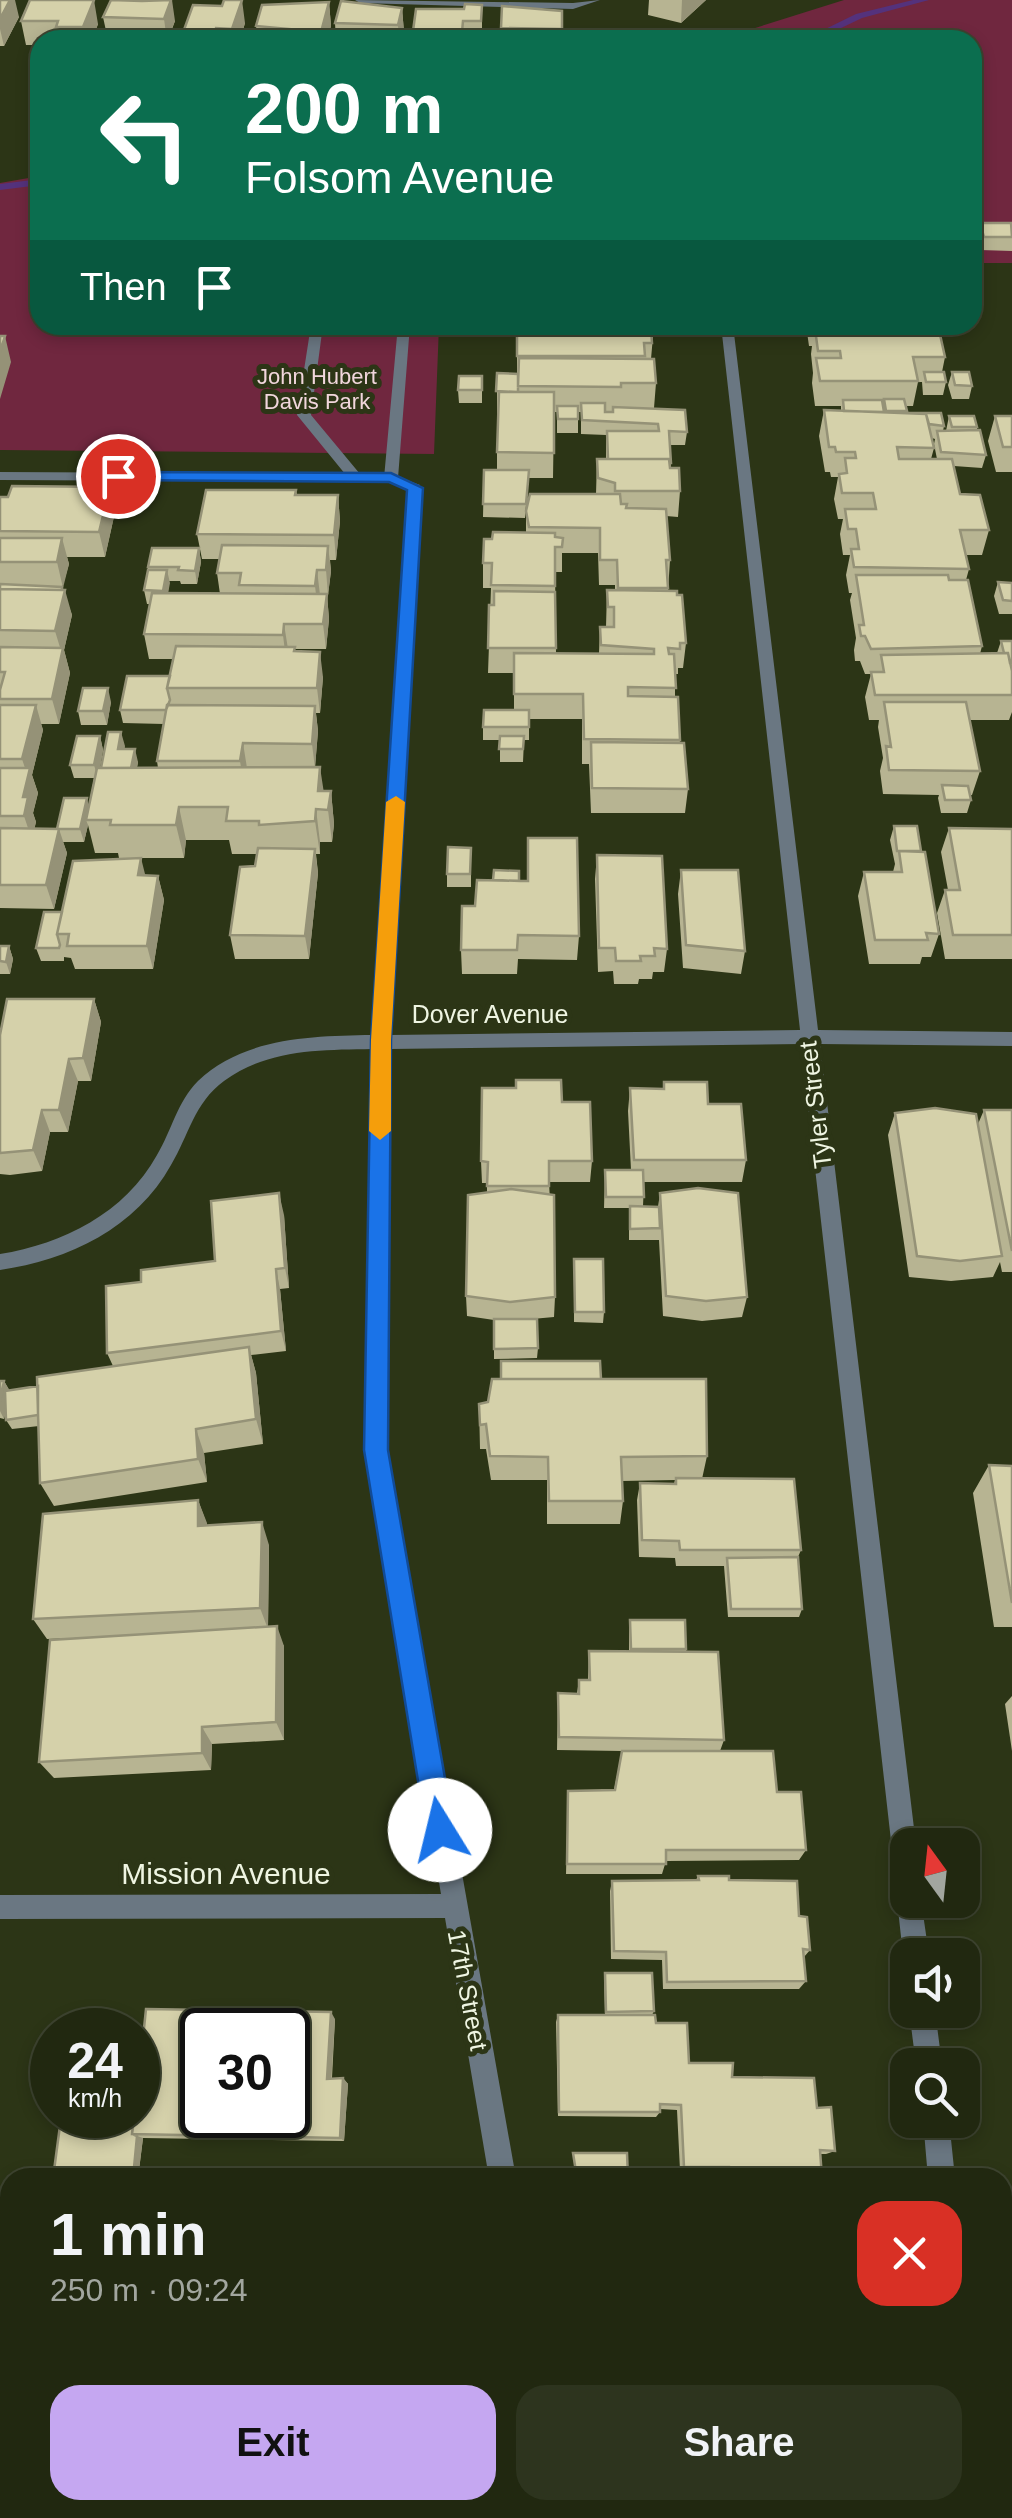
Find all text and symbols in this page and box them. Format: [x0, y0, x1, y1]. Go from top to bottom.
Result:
icon: left [80, 70, 210, 200]
text: 200 m [245, 70, 443, 148]
text: Folsom Avenue [245, 152, 554, 203]
icon: arrive [187, 260, 242, 315]
text: Then [80, 266, 167, 308]
park label: John Hubert Davis Park [257, 364, 377, 414]
pin [76, 434, 161, 519]
icon: arrive [91, 449, 146, 504]
street label: Dover Avenue [412, 1000, 568, 1028]
street label: Tyler Street [793, 1040, 837, 1170]
position arrow [388, 1778, 492, 1882]
north arrow [890, 1828, 980, 1918]
map controls [890, 1828, 980, 2138]
street label: Mission Avenue [121, 1857, 331, 1890]
street label: 17th Street [443, 1927, 493, 2053]
button: sound [890, 1938, 980, 2028]
speed limit sign: 30 [180, 2008, 310, 2138]
text: 24 [67, 2033, 123, 2089]
button: search [890, 2048, 980, 2138]
text: km/h [68, 2084, 122, 2112]
text: 1 min [50, 2201, 207, 2268]
button: close [857, 2201, 962, 2306]
text: 250 m · 09:24 [50, 2272, 247, 2308]
button: Exit [50, 2385, 496, 2500]
button: Share [516, 2385, 962, 2500]

